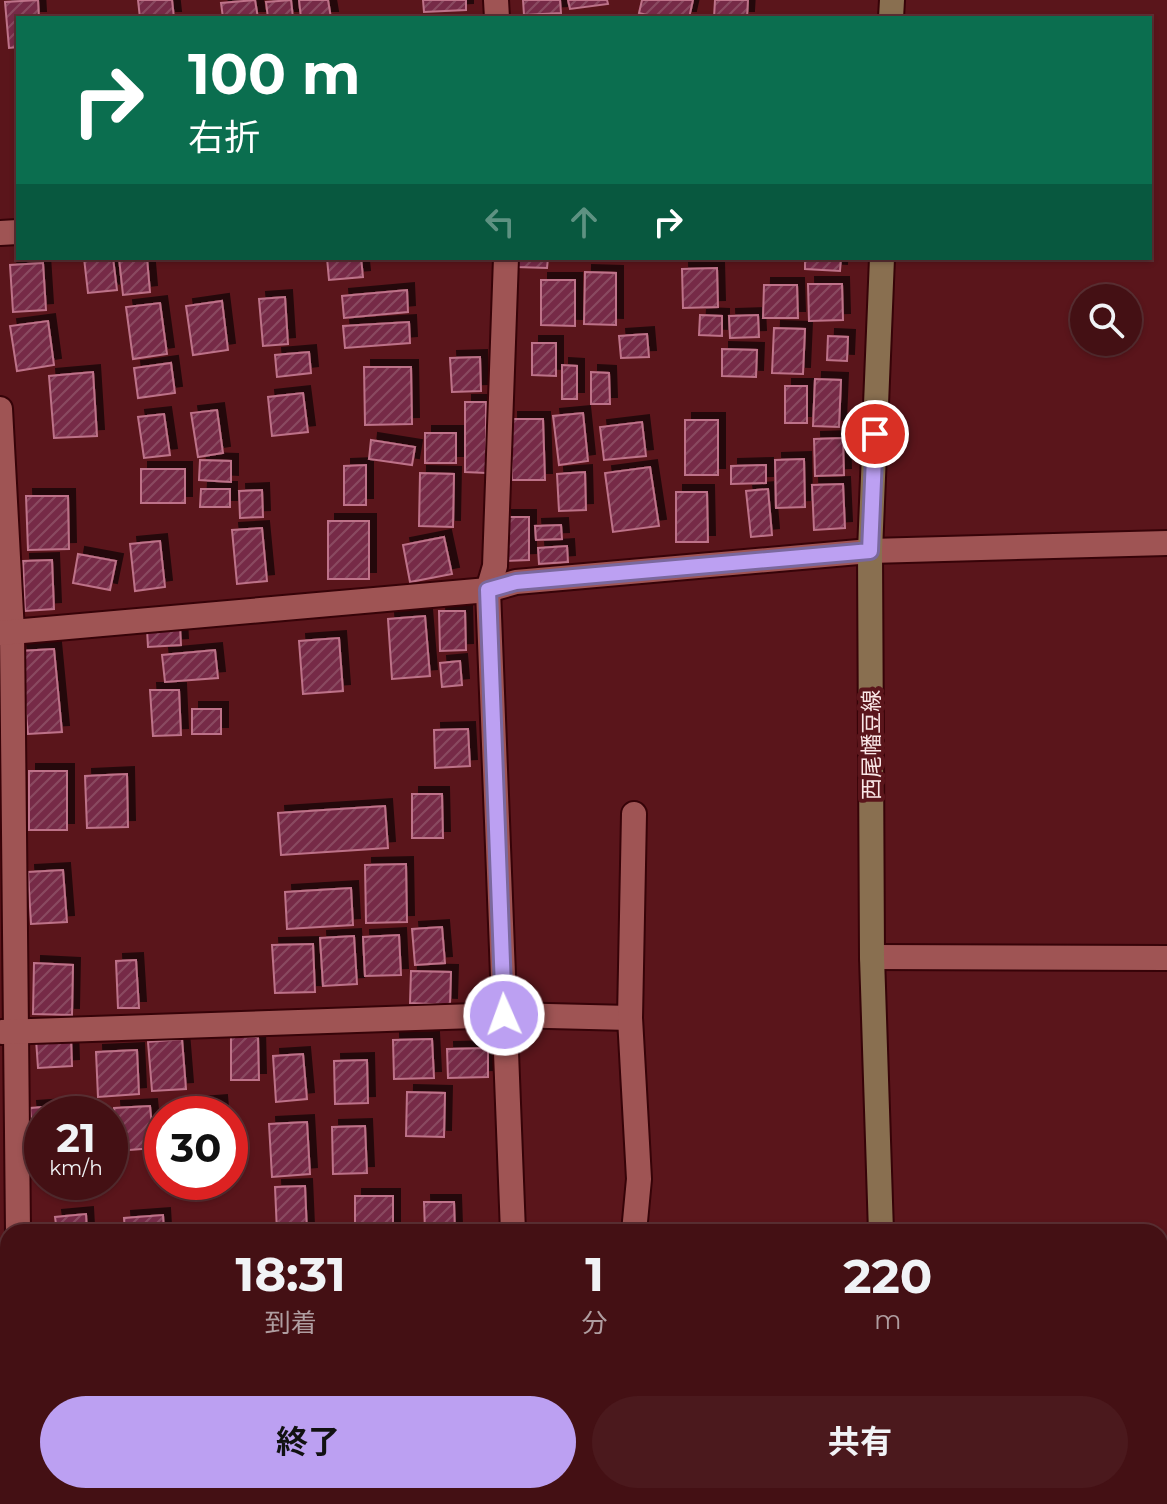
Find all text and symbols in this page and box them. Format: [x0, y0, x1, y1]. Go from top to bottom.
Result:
text: 100 m [188, 40, 361, 108]
icon: right [56, 48, 160, 152]
text: 右折 [188, 115, 260, 159]
icon: left [478, 200, 522, 244]
icon: ahead [562, 200, 606, 244]
icon: right [646, 200, 690, 244]
map controls [1070, 284, 1142, 356]
button: search [1070, 284, 1142, 356]
pin [841, 400, 909, 468]
icon: arrive [853, 412, 897, 456]
street label: 西尾幡豆線 [858, 690, 885, 800]
position arrow [462, 973, 546, 1057]
speed limit sign: 30 [144, 1096, 248, 1200]
text: 21 [56, 1113, 96, 1162]
text: km/h [49, 1156, 103, 1180]
text: 18:31 [236, 1245, 346, 1303]
text: 1 [585, 1245, 604, 1303]
text: 220 [843, 1247, 932, 1305]
text: m [874, 1304, 902, 1336]
text: 到着 [265, 1307, 317, 1339]
text: 分 [582, 1307, 608, 1339]
button: 終了 [40, 1396, 576, 1488]
button: 共有 [592, 1396, 1128, 1488]

